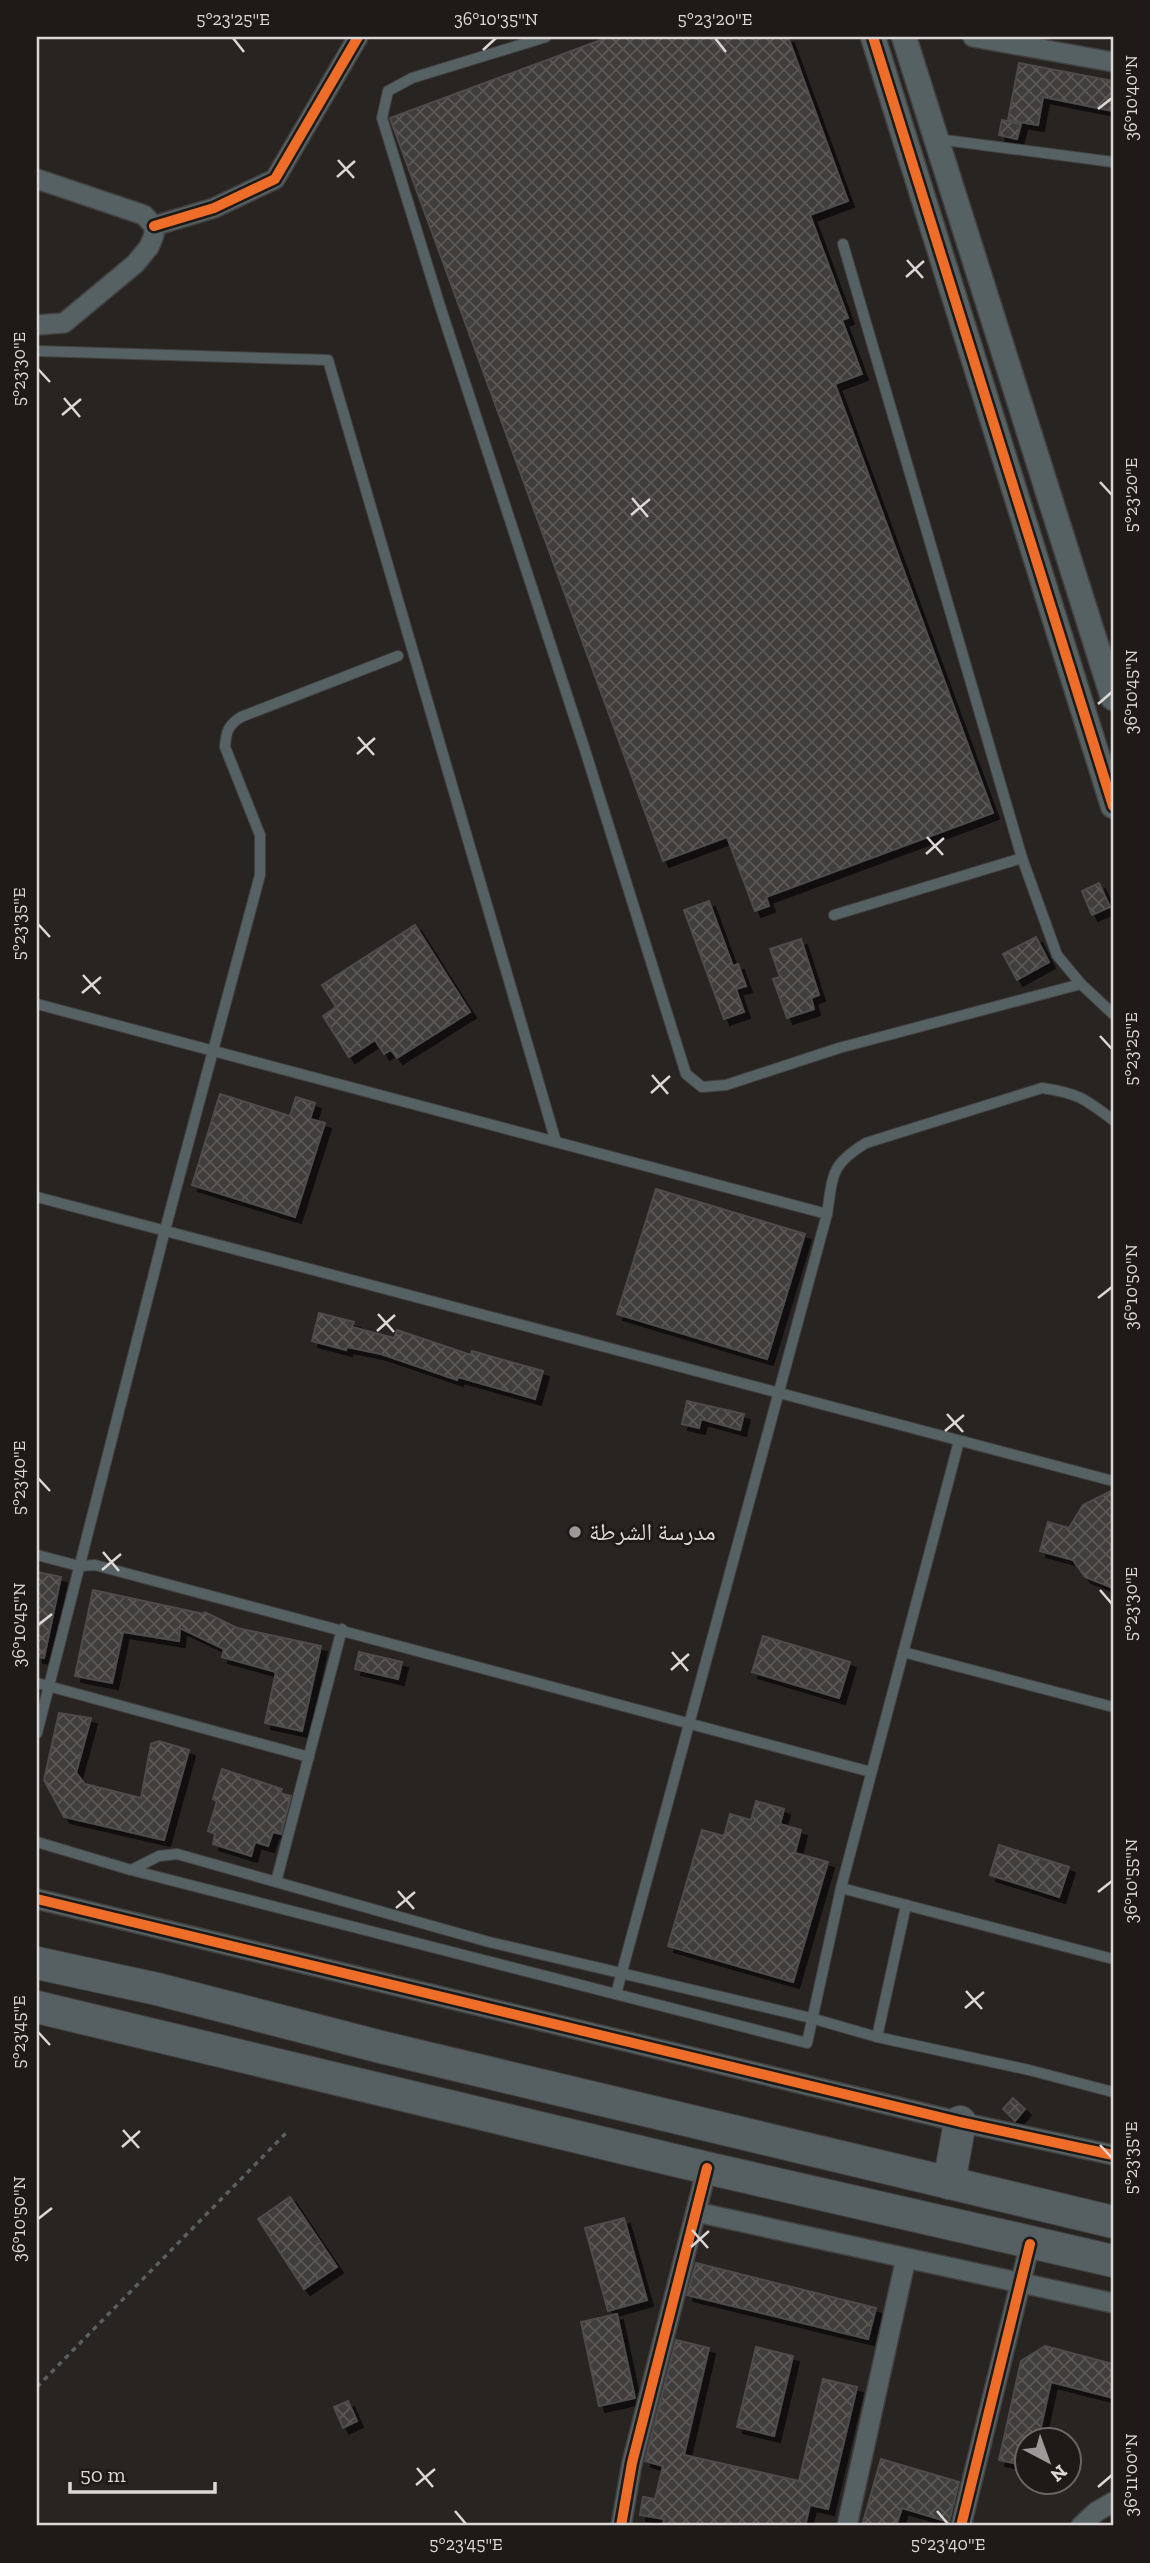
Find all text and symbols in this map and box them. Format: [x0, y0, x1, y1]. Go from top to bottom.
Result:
text: 5°23'25"E [196, 8, 270, 30]
text: 36°10'35"N [454, 8, 538, 30]
text: 5°23'20"E [678, 8, 752, 30]
text: 36°10'40"N [1120, 55, 1142, 141]
text: 5°23'30"E [8, 332, 30, 406]
text: 5°23'20"E [1120, 458, 1142, 532]
text: 36°10'45"N [1120, 650, 1142, 734]
text: 5°23'35"E [8, 887, 30, 961]
text: 5°23'25"E [1120, 1012, 1142, 1086]
text: 36°10'50"N [1120, 1244, 1142, 1330]
text: 5°23'40"E [8, 1441, 30, 1515]
place label: مدرسة الشرطة [589, 1517, 716, 1546]
marker: مدرسة الشرطة [567, 1524, 583, 1540]
text: 5°23'30"E [1120, 1567, 1142, 1641]
text: 36°10'45"N [8, 1583, 30, 1667]
text: 36°10'55"N [1120, 1839, 1142, 1923]
text: 5°23'45"E [8, 1995, 30, 2069]
text: 5°23'35"E [1120, 2121, 1142, 2195]
text: 36°10'50"N [8, 2176, 30, 2262]
north arrow [1014, 2426, 1084, 2496]
text: 36°11'00"N [1120, 2433, 1142, 2517]
scale bar [70, 2451, 215, 2495]
text: N [1046, 2460, 1072, 2487]
text: 50 m [80, 2462, 126, 2487]
text: 5°23'45"E [429, 2533, 503, 2555]
text: 5°23'40"E [911, 2533, 985, 2555]

